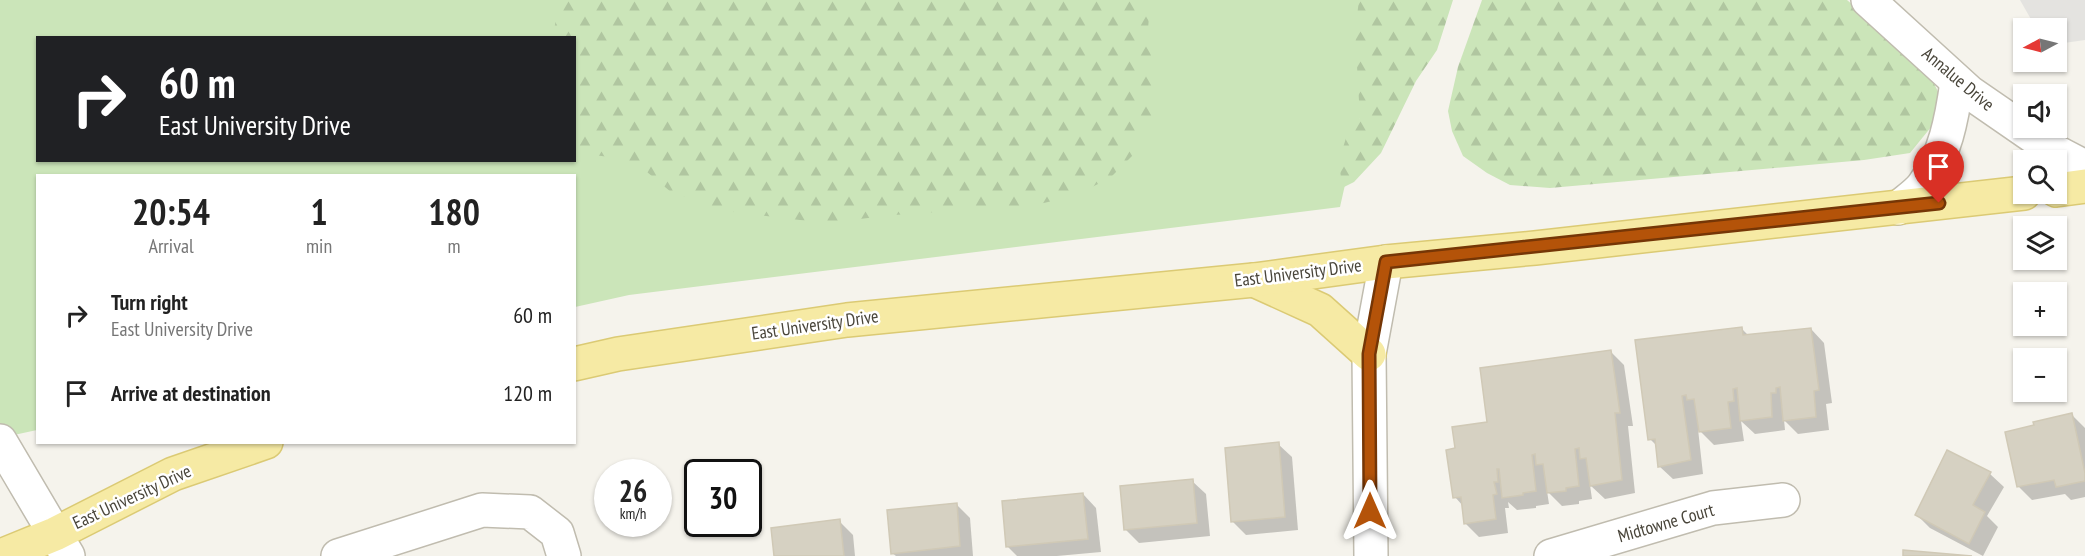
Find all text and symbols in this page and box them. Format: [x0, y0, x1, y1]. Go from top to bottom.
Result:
north arrow [2013, 18, 2067, 72]
map controls [2013, 18, 2067, 402]
street label: Annalue Drive [1917, 42, 1999, 116]
text: 60 m [159, 55, 236, 110]
icon: right [60, 60, 138, 138]
button: sound [2013, 84, 2067, 138]
text: East University Drive [159, 108, 351, 142]
pin [1913, 141, 1964, 203]
icon: arrive [1922, 150, 1955, 183]
button: search [2013, 150, 2067, 204]
text: 20:54 [132, 188, 210, 235]
text: 1 [310, 188, 328, 235]
text: 180 [428, 188, 480, 235]
button: layers [2013, 216, 2067, 270]
text: Arrival [148, 233, 194, 259]
text: min [306, 233, 332, 259]
text: m [448, 233, 461, 259]
street label: East University Drive [1233, 253, 1363, 292]
button: + [2013, 282, 2067, 336]
text: Turn right [111, 288, 188, 316]
icon: right [60, 299, 93, 332]
text: 60 m [513, 301, 552, 329]
street label: East University Drive [750, 304, 880, 345]
text: East University Drive [111, 316, 253, 342]
button: − [2013, 348, 2067, 402]
icon: arrive [60, 377, 93, 410]
text: Arrive at destination [111, 379, 271, 407]
text: 120 m [503, 379, 552, 407]
street label: East University Drive [69, 459, 195, 534]
speed limit sign: 30 [684, 459, 762, 537]
text: 26 [619, 471, 647, 510]
position arrow [1338, 479, 1402, 543]
street label: Midtowne Court [1615, 498, 1717, 547]
text: km/h [620, 504, 646, 523]

